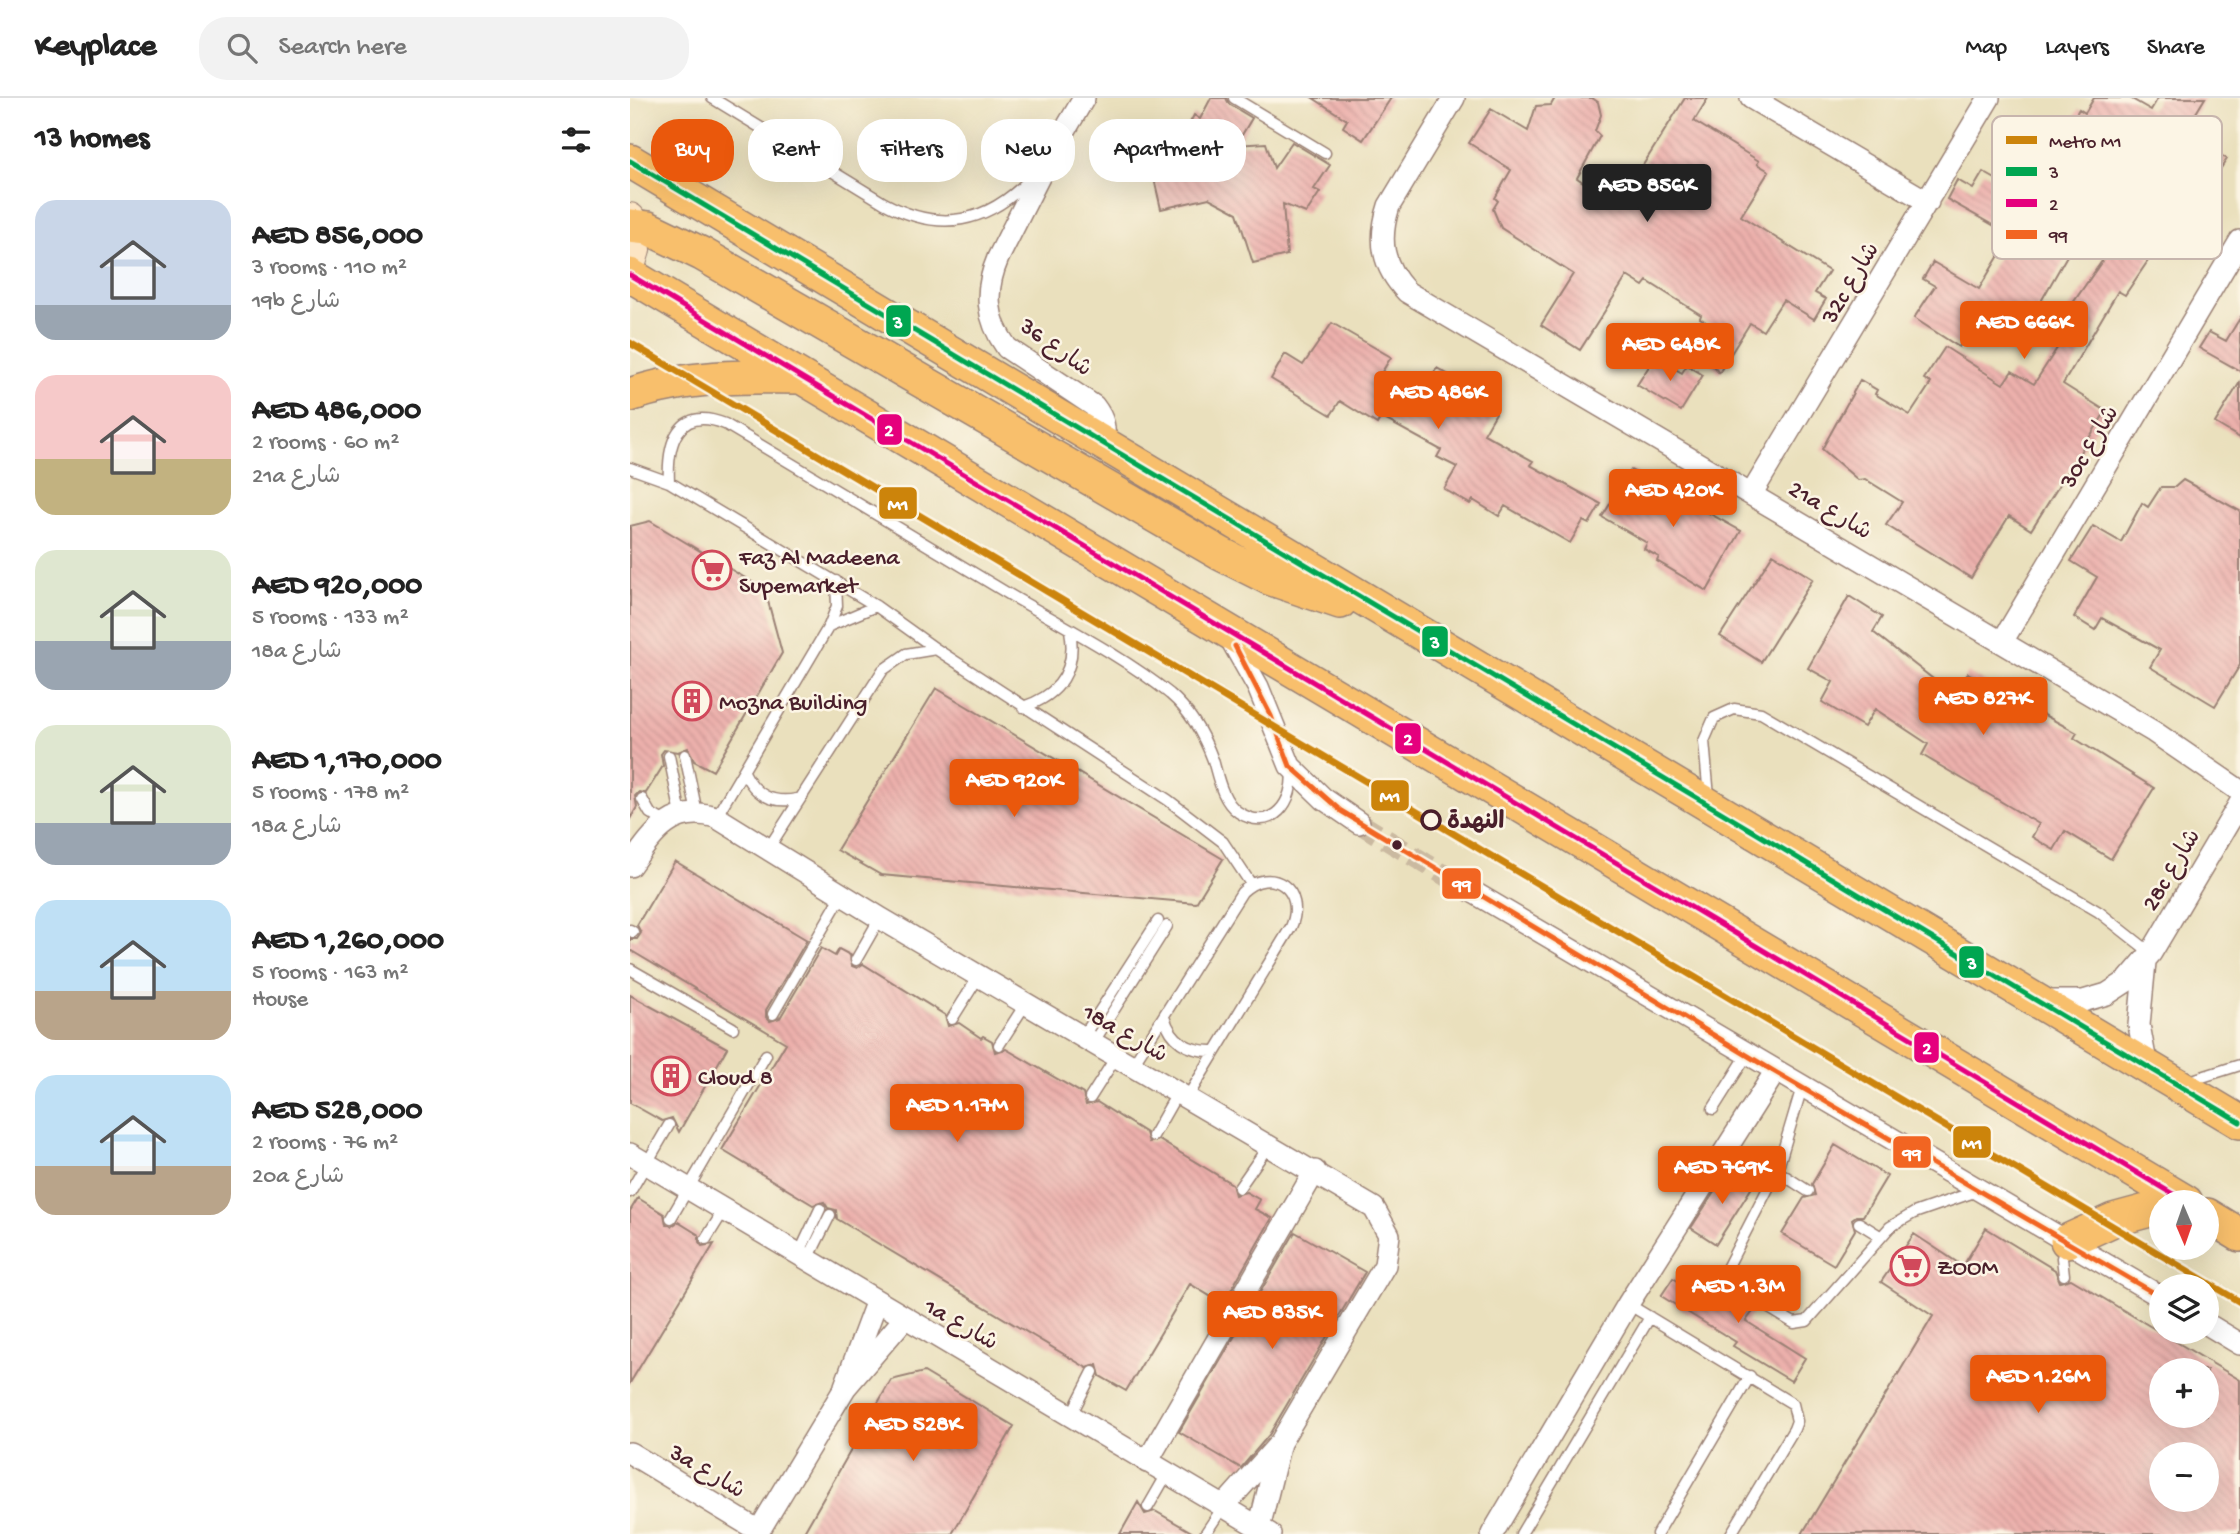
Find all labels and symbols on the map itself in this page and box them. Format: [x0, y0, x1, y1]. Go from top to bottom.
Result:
legend [1992, 116, 2222, 259]
text: Metro M1 [2049, 132, 2122, 155]
text: 3 [2048, 163, 2059, 186]
pin: AED 856K [1575, 164, 1719, 224]
text: 2 [2049, 195, 2058, 218]
text: 99 [2048, 226, 2069, 249]
street label: 32c شارع [1816, 238, 1888, 331]
pin: AED 666K [1952, 302, 2096, 361]
line badge: 3 [885, 304, 912, 338]
street label: شارع 36 [1012, 312, 1097, 385]
text: 3 [892, 313, 903, 336]
pin: AED 648K [1598, 324, 1742, 383]
pin: AED 486K [1366, 372, 1510, 431]
street label: 30c شارع [2054, 401, 2127, 496]
line badge: 2 [876, 413, 903, 446]
text: 2 [884, 421, 894, 444]
pin: AED 420K [1601, 470, 1745, 529]
street label: 21a شارع [1782, 476, 1876, 548]
line badge: M1 [878, 486, 918, 520]
text: M1 [888, 495, 908, 518]
place label: Faz Al Madeena Supemarket [738, 545, 900, 602]
supermarket icon: Faz Al Madeena Supemarket [691, 549, 733, 591]
line badge: 3 [1421, 625, 1449, 658]
text: 3 [1429, 633, 1440, 656]
pin: AED 827K [1911, 678, 2055, 737]
building icon: Mozna Building [671, 680, 713, 722]
place label: Mozna Building [719, 690, 867, 719]
line badge: 2 [1394, 722, 1422, 755]
text: 2 [1403, 730, 1413, 753]
pin: AED 920K [942, 760, 1086, 819]
line badge: M1 [1370, 779, 1410, 812]
text: M1 [1380, 787, 1400, 810]
place label: النهدة [1447, 809, 1504, 838]
marker: النهدة [1421, 810, 1441, 830]
street label: 28c شارع [2137, 824, 2209, 917]
unlabelled marker [1390, 838, 1404, 852]
line badge: 99 [1441, 867, 1482, 900]
text: 99 [1451, 875, 1472, 898]
line badge: 3 [1958, 945, 1985, 979]
text: 3 [1966, 954, 1977, 977]
street label: 18a شارع [1076, 999, 1172, 1071]
line badge: 2 [1913, 1031, 1940, 1064]
text: 2 [1922, 1039, 1932, 1062]
building icon: Cloud 8 [650, 1055, 692, 1097]
place label: Cloud 8 [698, 1065, 773, 1094]
pin: AED 1.17M [877, 1084, 1037, 1144]
line badge: M1 [1952, 1125, 1992, 1159]
text: M1 [1962, 1134, 1982, 1157]
line badge: 99 [1892, 1135, 1932, 1169]
text: 99 [1901, 1144, 1922, 1167]
pin: AED 769K [1650, 1146, 1794, 1206]
north arrow [2149, 1190, 2219, 1260]
supermarket icon: ZOOM [1889, 1245, 1931, 1287]
place label: ZOOM [1937, 1255, 1998, 1284]
pin: AED 1.3M [1666, 1266, 1810, 1325]
pin: AED 835K [1200, 1292, 1344, 1351]
street label: 1a شارع [917, 1293, 1002, 1359]
pin: AED 1.26M [1958, 1356, 2118, 1415]
pin: AED 528K [841, 1404, 985, 1463]
street label: 3a شارع [662, 1439, 749, 1507]

